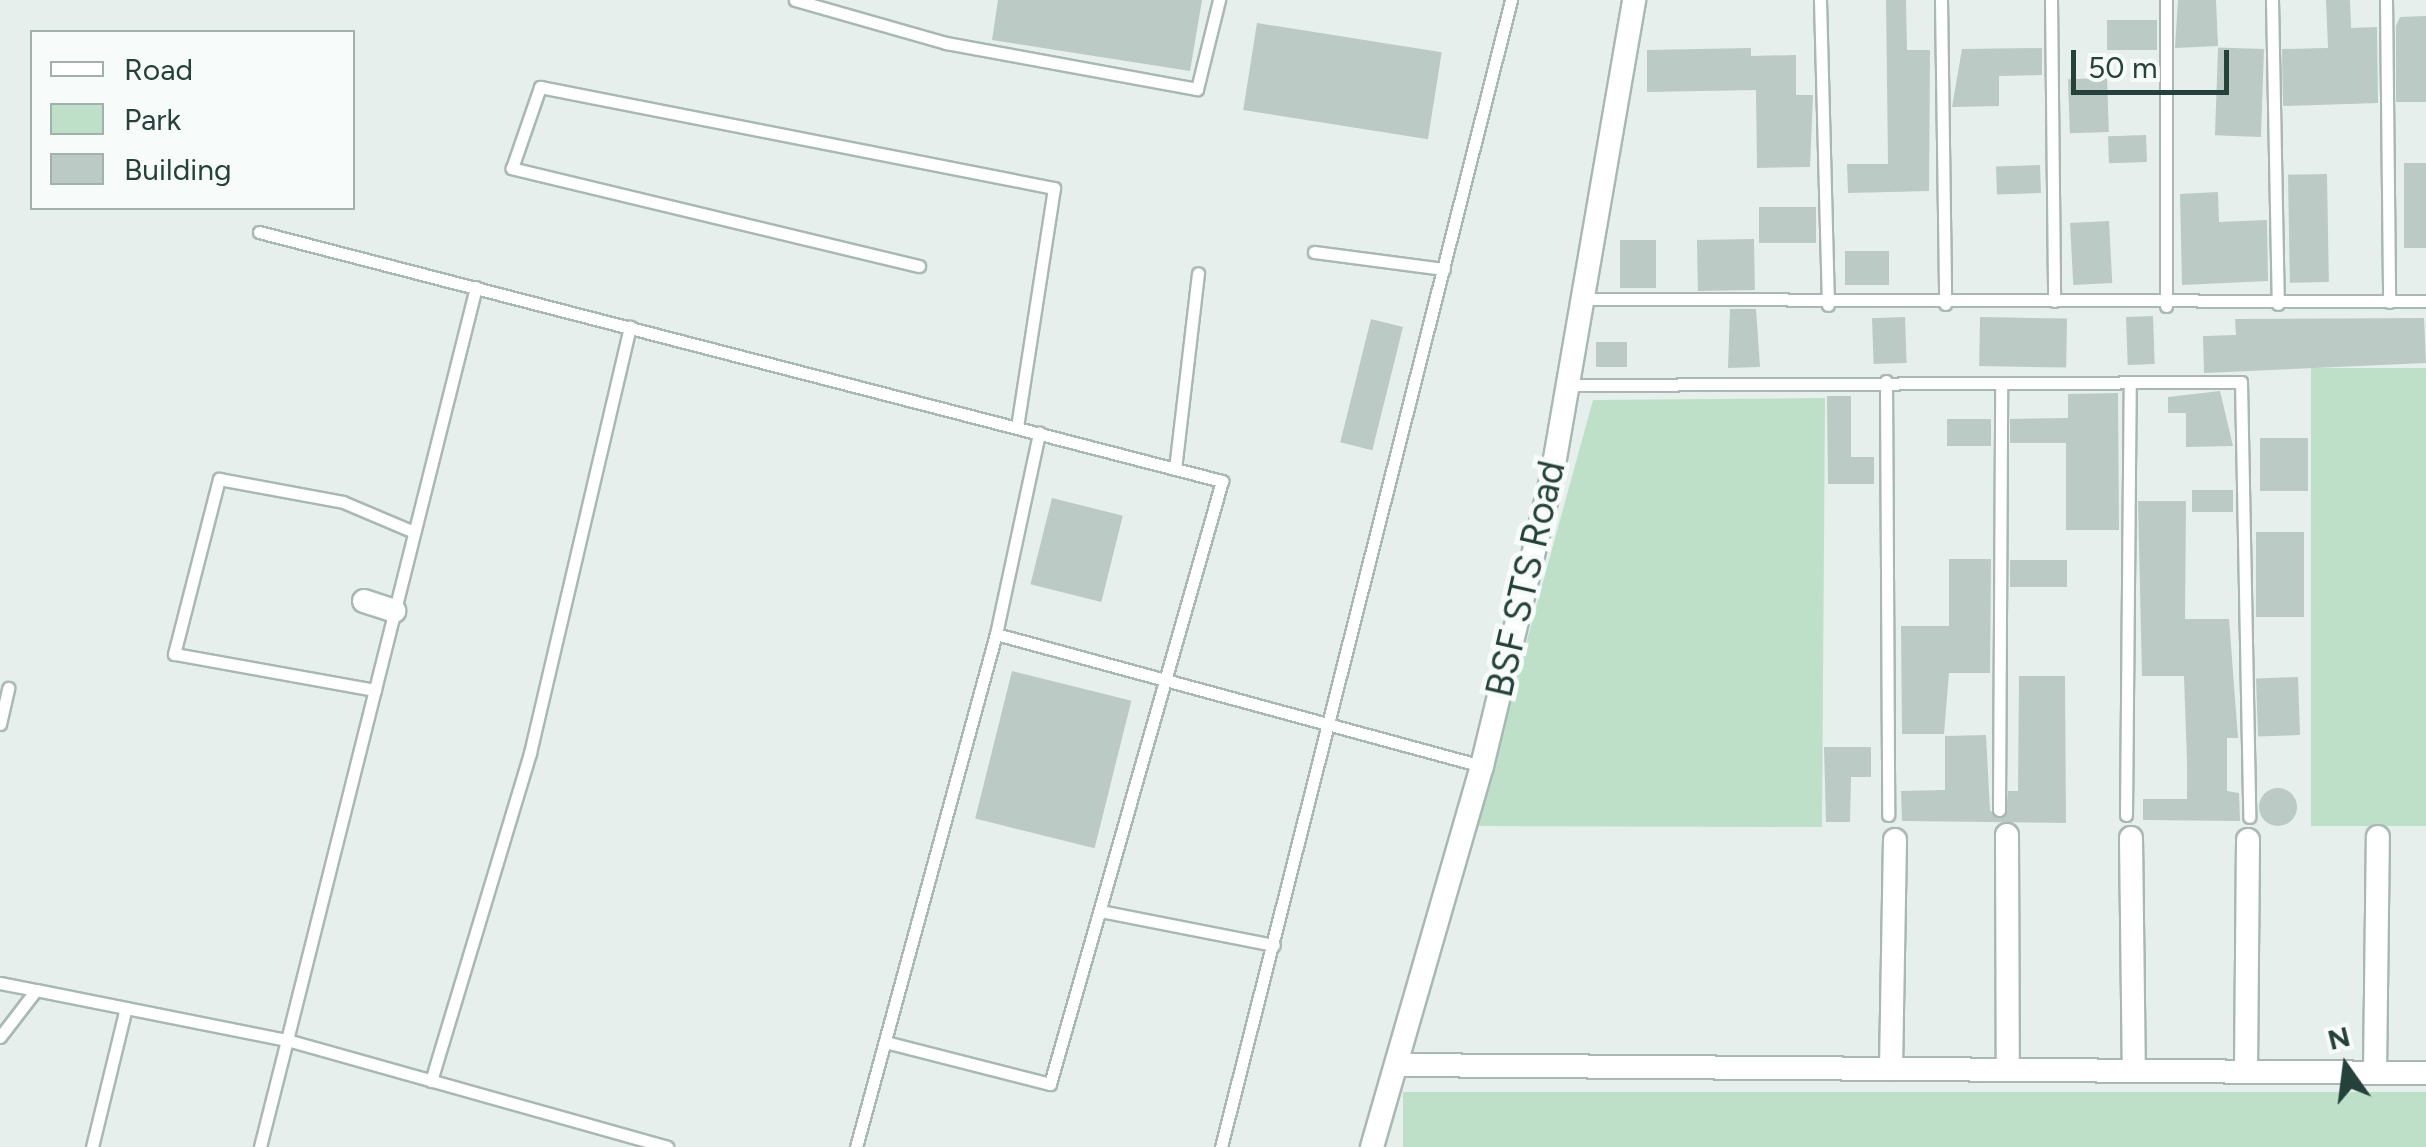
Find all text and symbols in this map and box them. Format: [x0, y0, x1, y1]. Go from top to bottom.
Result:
legend [30, 30, 355, 210]
scale bar [2076, 30, 2234, 92]
text: 50 m [2088, 49, 2157, 86]
text: Road [124, 51, 193, 88]
text: Park [124, 101, 181, 138]
text: Building [124, 151, 232, 188]
street label: BSF STS Road [1477, 456, 1575, 702]
north arrow [2296, 1017, 2396, 1117]
text: N [2324, 1019, 2353, 1057]

